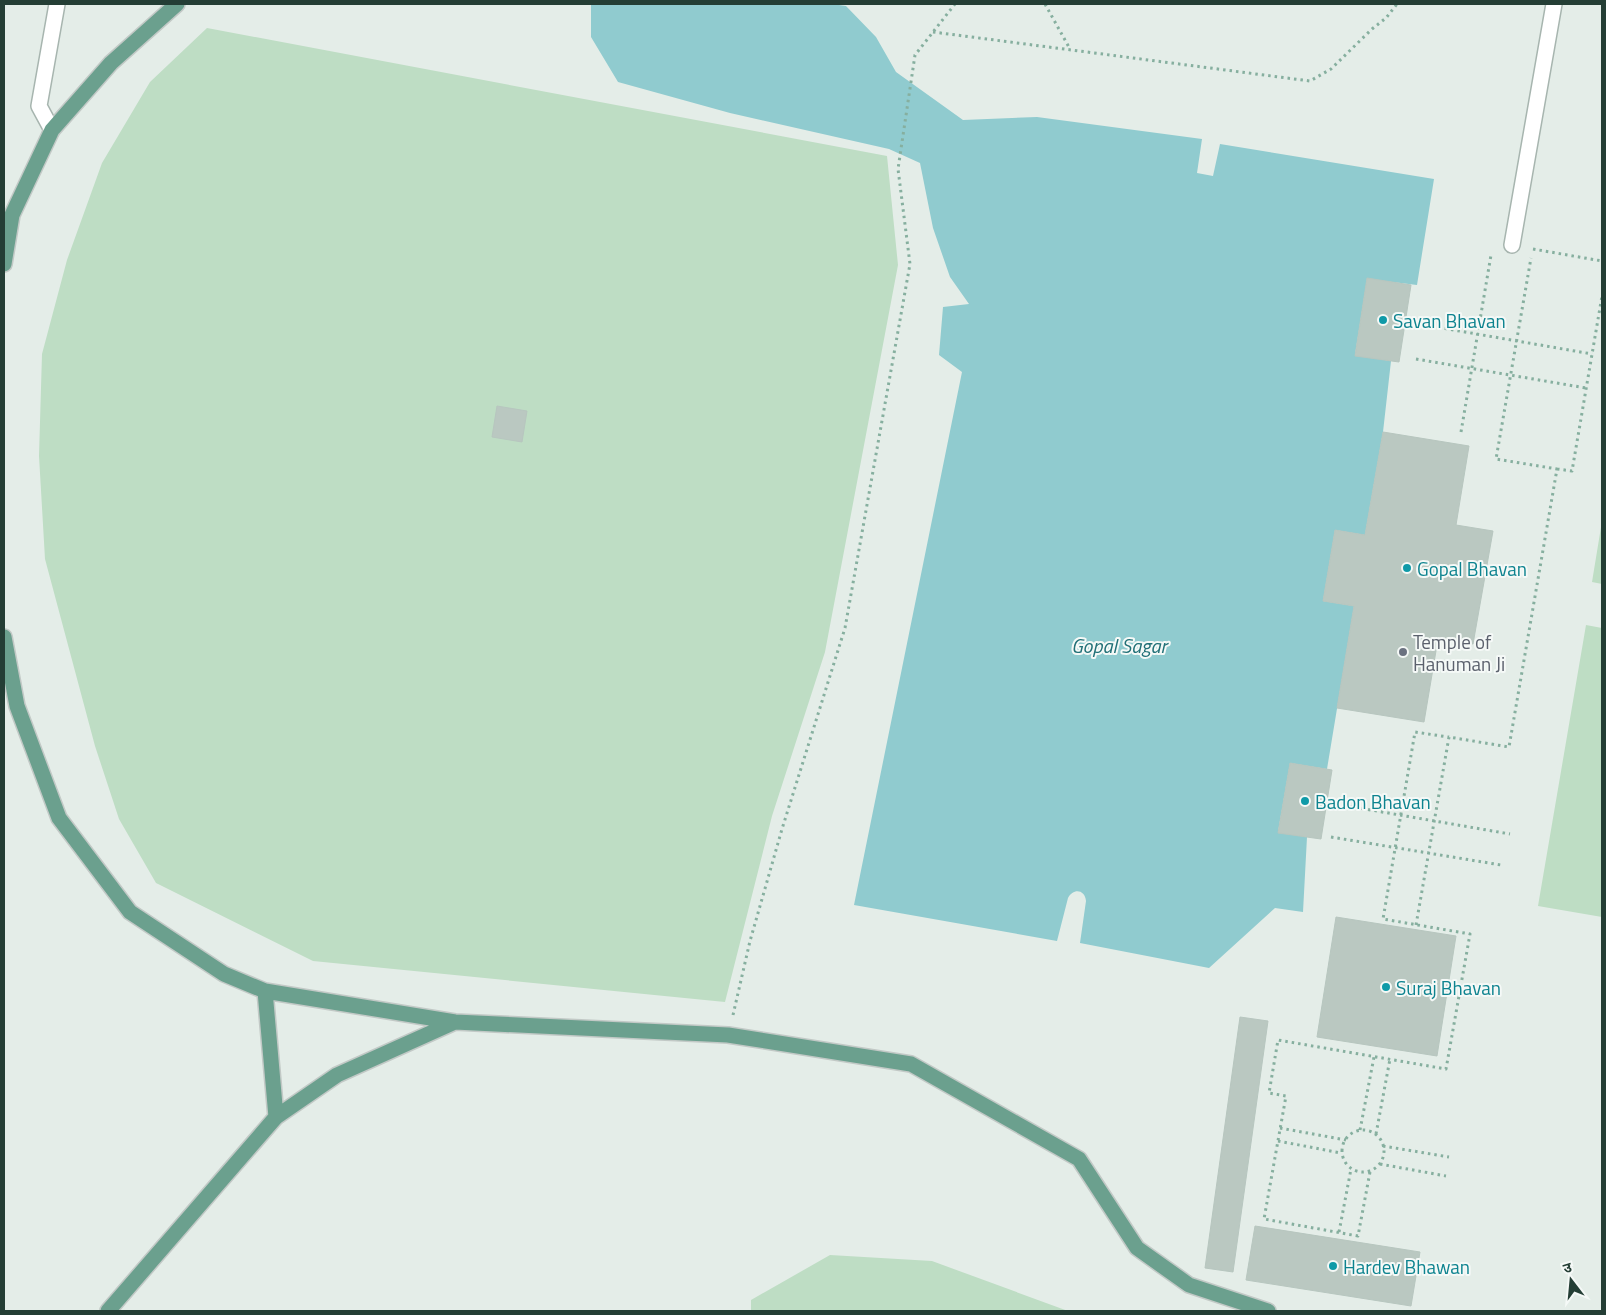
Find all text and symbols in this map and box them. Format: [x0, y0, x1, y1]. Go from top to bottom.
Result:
place label: Savan Bhavan [1393, 306, 1506, 335]
marker: Savan Bhavan [1377, 314, 1389, 326]
place label: Gopal Bhavan [1417, 554, 1527, 583]
marker: Gopal Bhavan [1401, 562, 1413, 574]
place label: Temple of Hanuman Ji [1413, 627, 1505, 678]
water label: Gopal Sagar [1071, 630, 1170, 661]
marker: Temple of Hanuman Ji [1397, 646, 1409, 658]
place label: Badon Bhavan [1315, 787, 1431, 816]
marker: Badon Bhavan [1299, 795, 1311, 807]
place label: Suraj Bhavan [1396, 973, 1501, 1002]
marker: Suraj Bhavan [1380, 981, 1392, 993]
place label: Hardev Bhawan [1343, 1252, 1470, 1281]
north arrow [1546, 1255, 1596, 1305]
text: उ [1560, 1256, 1575, 1278]
marker: Hardev Bhawan [1327, 1260, 1339, 1272]

